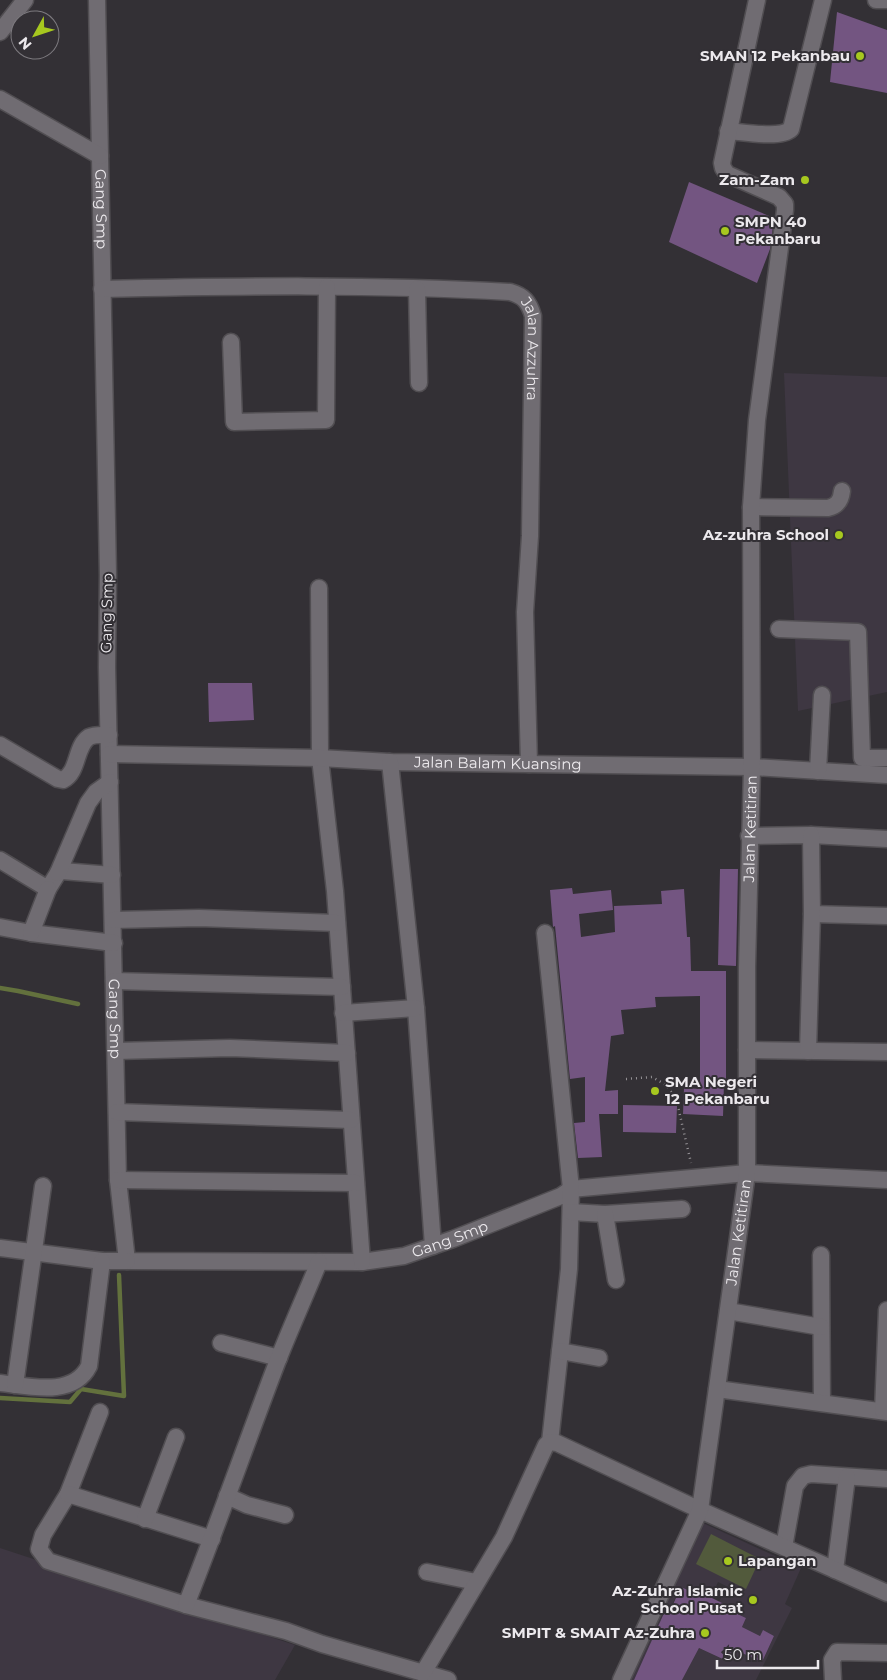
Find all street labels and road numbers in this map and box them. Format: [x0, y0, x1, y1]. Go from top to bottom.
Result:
street label: Gang Smp [91, 169, 112, 249]
street label: Jalan Azzuhra [517, 292, 543, 401]
street label: Gang Smp [96, 573, 117, 653]
street label: Jalan Balam Kuansing [413, 752, 582, 774]
street label: Jalan Ketitiran [739, 775, 761, 884]
street label: Gang Smp [105, 979, 125, 1059]
street label: Jalan Ketitiran [721, 1178, 755, 1288]
street label: Gang Smp [409, 1216, 491, 1262]

